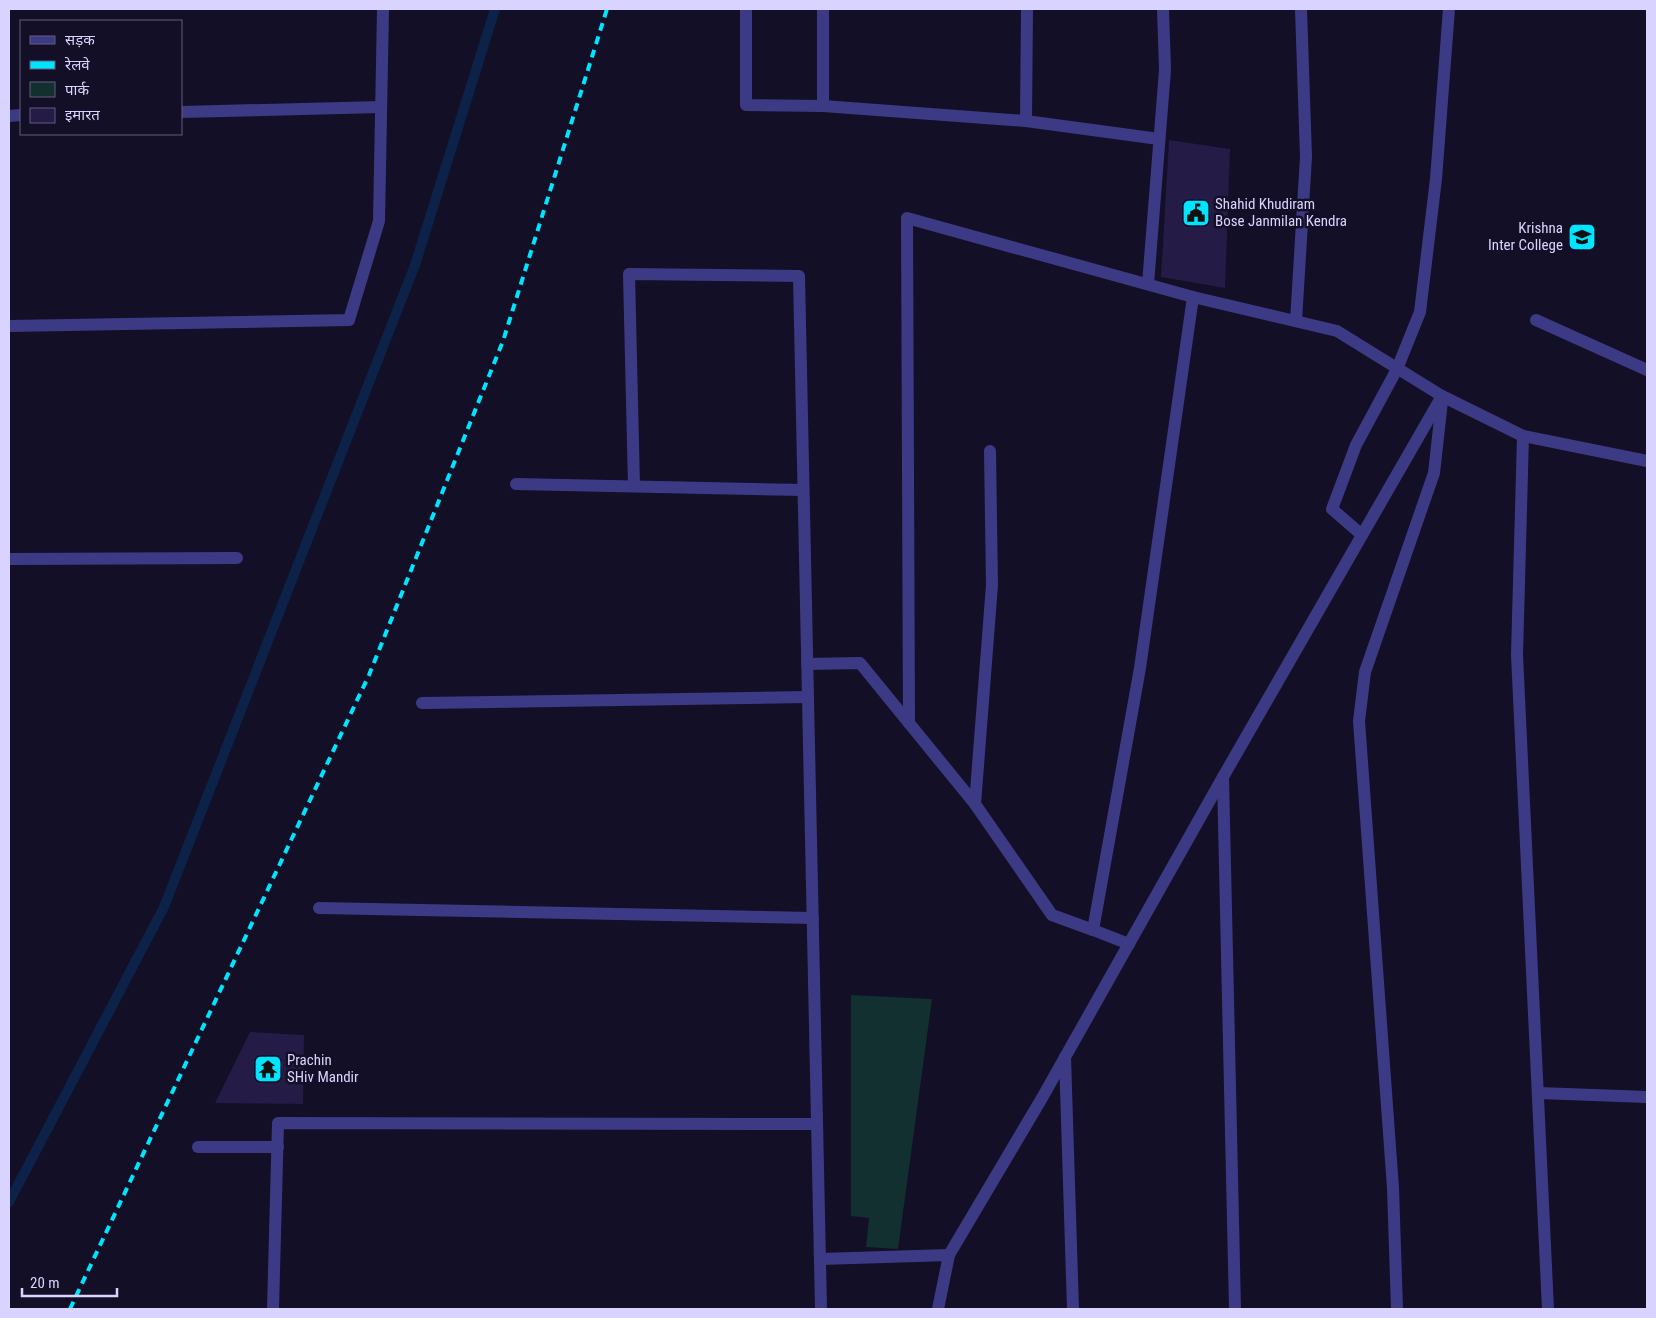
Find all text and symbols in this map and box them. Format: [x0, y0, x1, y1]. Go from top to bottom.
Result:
legend [20, 20, 182, 135]
text: सड़क [65, 31, 95, 49]
text: रेलवे [64, 56, 90, 74]
text: पार्क [65, 81, 89, 99]
text: इमारत [65, 106, 100, 124]
place label: Shahid Khudiram Bose Janmilan Kendra [1215, 195, 1347, 230]
public building icon: Shahid Khudiram Bose Janmilan Kendra [1181, 198, 1211, 228]
place label: Krishna Inter College [1488, 219, 1563, 254]
school or university icon: Krishna Inter College [1567, 222, 1597, 252]
place label: Prachin SHiv Mandir [287, 1051, 359, 1086]
temple icon: Prachin SHiv Mandir [253, 1054, 283, 1084]
scale bar [22, 1266, 118, 1298]
text: 20 m [30, 1274, 60, 1292]

